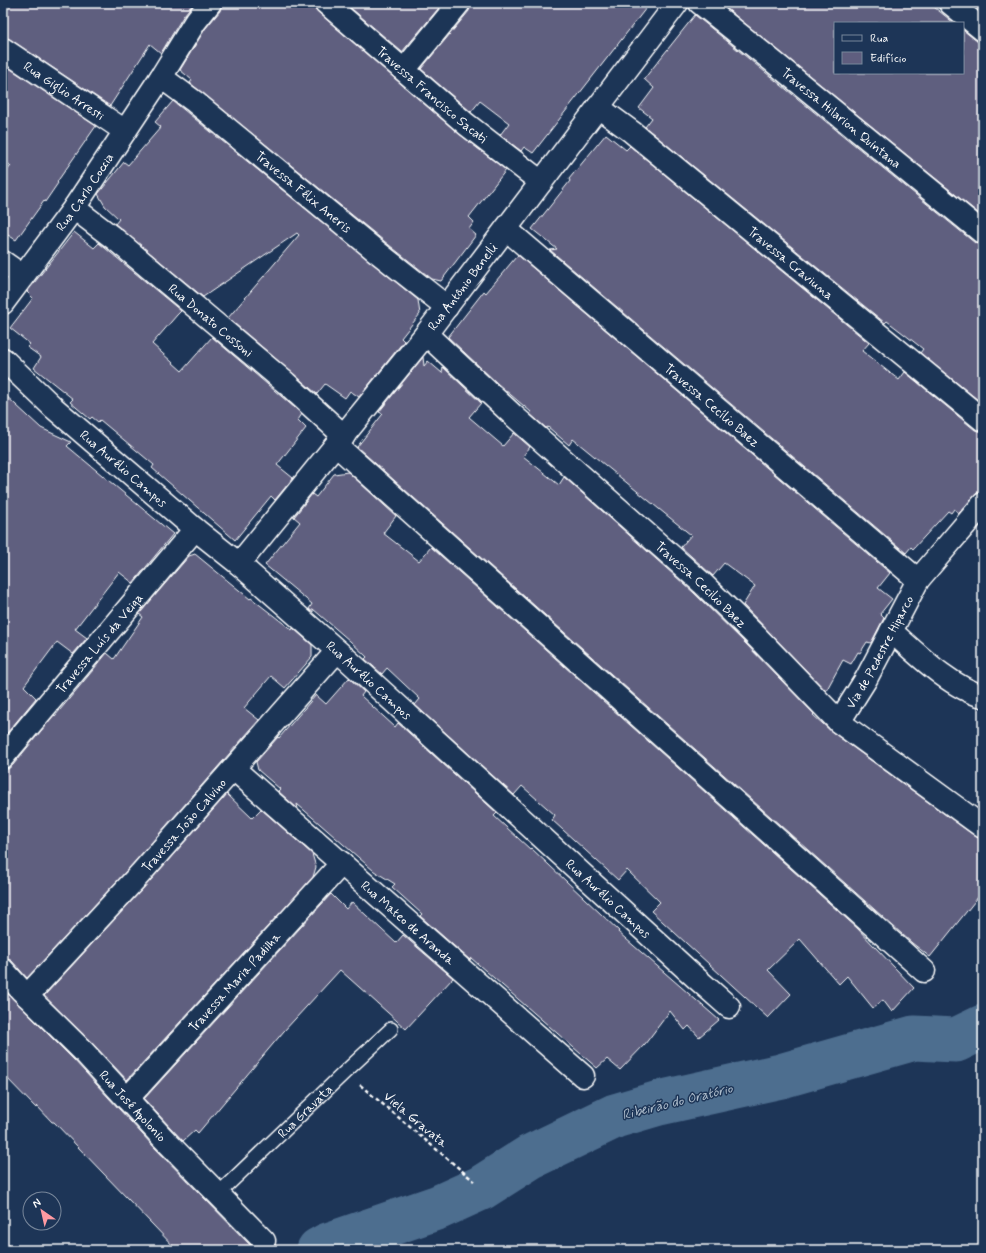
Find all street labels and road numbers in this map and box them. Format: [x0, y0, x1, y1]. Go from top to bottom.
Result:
street label: Travessa Francisco Sacati [372, 43, 490, 147]
street label: Rua Giglio Arresti [20, 58, 107, 125]
street label: Travessa Hilarion Quintana [777, 64, 904, 173]
street label: Travessa Félix Aneris [251, 148, 355, 238]
street label: Rua Carlo Coccia [53, 150, 118, 235]
street label: Travessa Craviuna [744, 223, 837, 304]
street label: Rua Antônio Benelli [425, 240, 502, 335]
street label: Rua Donato Cossoni [164, 281, 256, 362]
street label: Travessa Cecílio Baez [660, 360, 763, 451]
street label: Rua Aurélio Campos [76, 427, 170, 512]
street label: Travessa Cecilio Baez [651, 538, 750, 632]
street label: Travessa Luís da Veiga [53, 590, 148, 698]
street label: Via de Pedestre Hiparco [842, 593, 919, 712]
street label: Rua Aurélio Campos [322, 638, 415, 724]
street label: Travessa João Calvino [139, 775, 231, 876]
street label: Rua Aurélio Campos [561, 856, 654, 943]
street label: Rua Mateo de Aranda [357, 877, 458, 969]
street label: Travessa Maria Padilha [185, 929, 285, 1036]
street label: Rua José Apolonio [95, 1067, 170, 1146]
street label: Rua Gravata [274, 1082, 337, 1142]
street label: Viela Gravata [379, 1088, 451, 1152]

